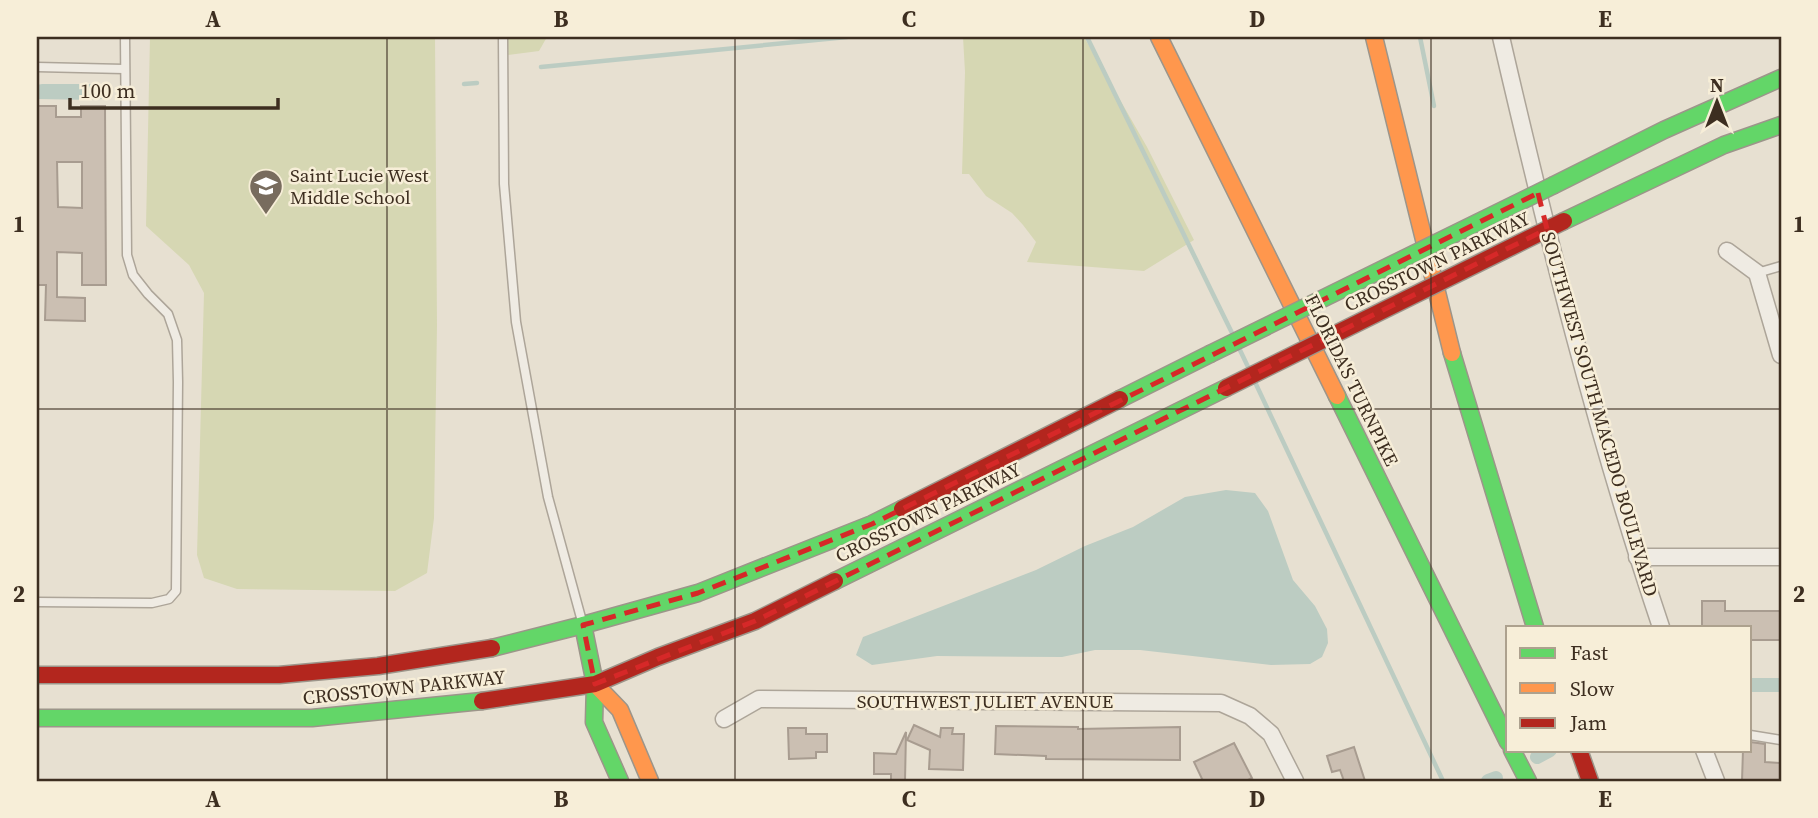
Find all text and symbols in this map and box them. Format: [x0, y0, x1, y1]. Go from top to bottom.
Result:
text: A [205, 3, 221, 35]
text: B [554, 3, 569, 35]
text: C [902, 3, 916, 35]
text: D [1249, 3, 1265, 35]
text: E [1598, 3, 1612, 35]
scale bar [70, 66, 278, 110]
north arrow [1682, 66, 1752, 136]
text: N [1710, 72, 1724, 98]
text: 100 m [80, 76, 135, 105]
place label: Saint Lucie West Middle School [290, 162, 429, 210]
school or university icon: Saint Lucie West Middle School [247, 167, 285, 216]
street label: CROSSTOWN PARKWAY [1340, 205, 1534, 317]
text: 1 [13, 208, 25, 240]
text: 1 [1793, 208, 1805, 240]
street label: SOUTHWEST SOUTH MACEDO BOULEVARD [1535, 229, 1665, 599]
street label: FLORIDA'S TURNPIKE [1299, 290, 1405, 470]
street label: CROSSTOWN PARKWAY [831, 456, 1025, 568]
text: 2 [13, 578, 25, 610]
text: 2 [1793, 578, 1805, 610]
legend [1506, 626, 1752, 752]
text: Fast [1570, 638, 1608, 667]
street label: CROSSTOWN PARKWAY [301, 663, 507, 711]
text: Slow [1570, 674, 1614, 703]
street label: SOUTHWEST JULIET AVENUE [857, 688, 1113, 714]
text: Jam [1569, 708, 1607, 737]
text: A [205, 783, 221, 815]
text: B [554, 783, 569, 815]
text: C [902, 783, 916, 815]
text: D [1249, 783, 1265, 815]
text: E [1598, 783, 1612, 815]

